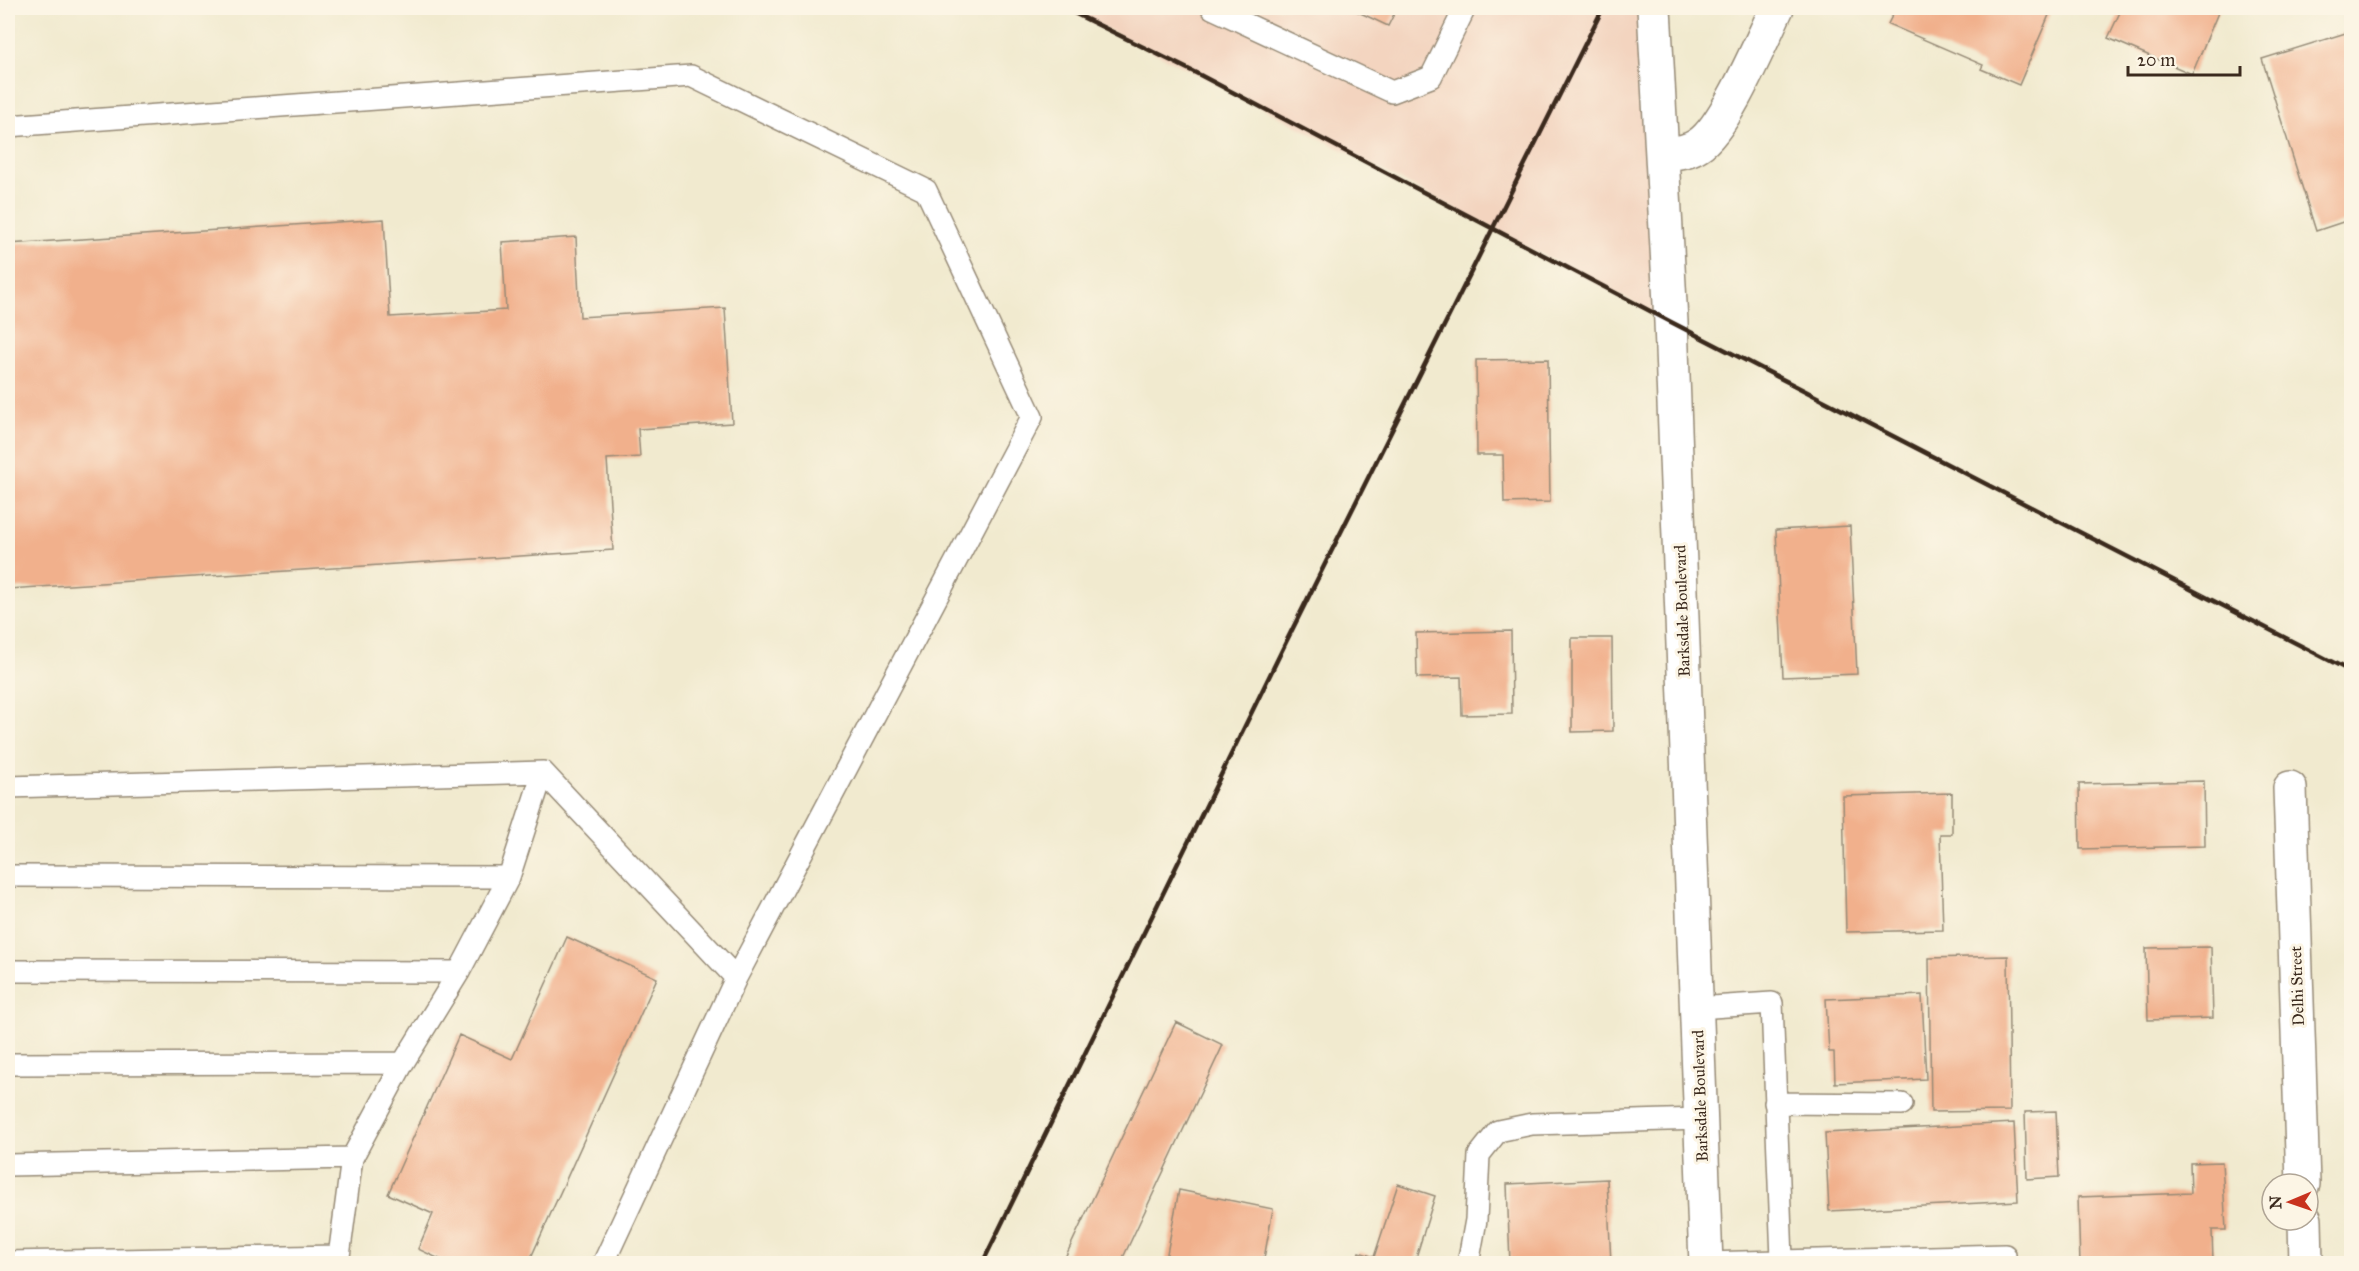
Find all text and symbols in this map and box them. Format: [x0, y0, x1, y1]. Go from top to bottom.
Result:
scale bar [2128, 39, 2240, 77]
text: 20 m [2137, 49, 2175, 71]
street label: Barksdale Boulevard [1670, 545, 1694, 677]
street label: Delhi Street [2286, 945, 2308, 1026]
street label: Barksdale Boulevard [1688, 1030, 1712, 1162]
north arrow [2260, 1172, 2320, 1232]
text: N [2266, 1195, 2285, 1210]

